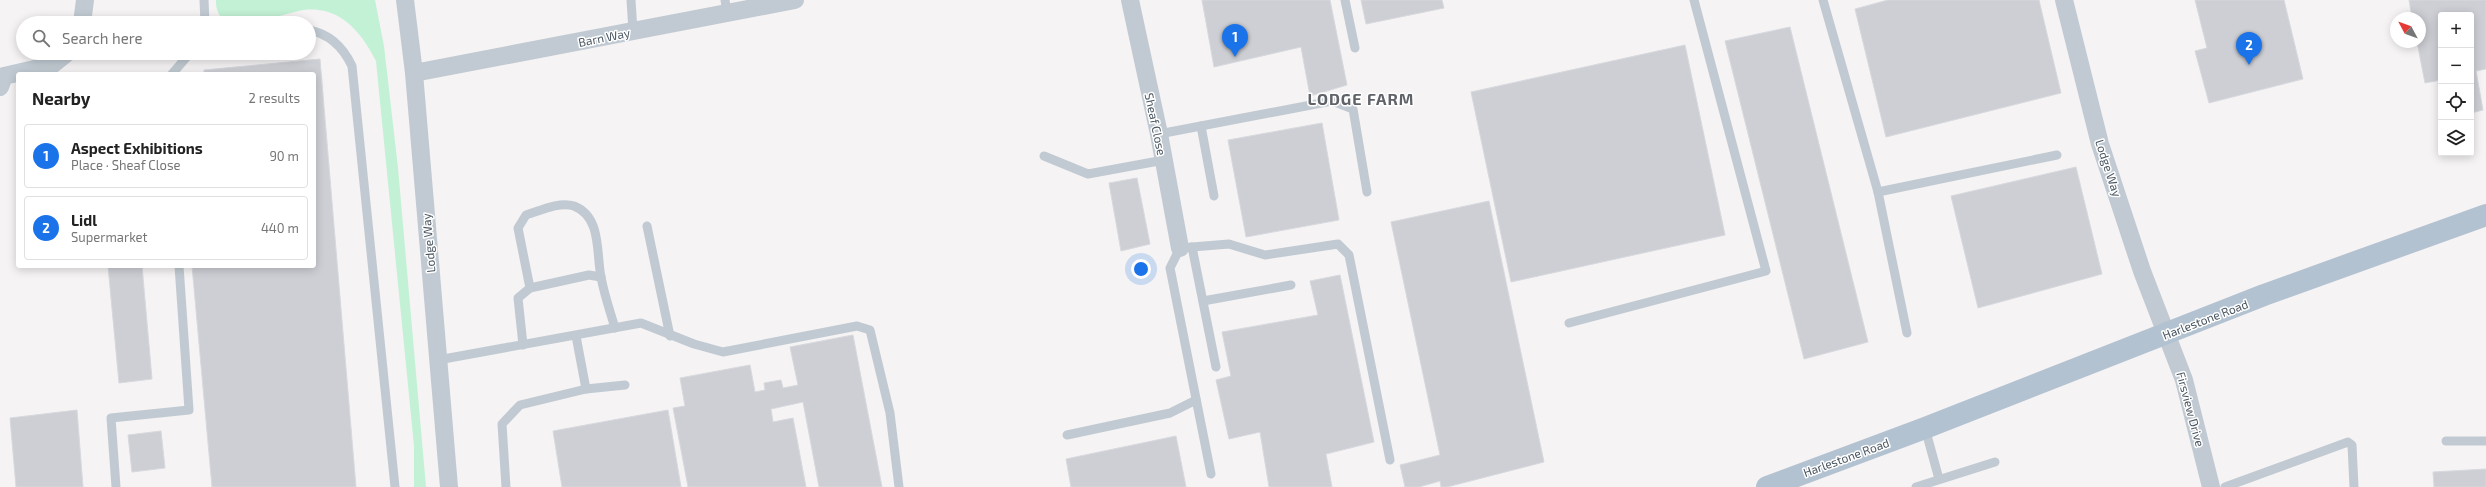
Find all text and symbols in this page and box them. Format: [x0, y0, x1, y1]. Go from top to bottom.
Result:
north arrow [2390, 12, 2426, 48]
map controls [2438, 12, 2474, 156]
button: + [2438, 12, 2474, 48]
search box [16, 16, 316, 60]
pin: 1 [1222, 24, 1248, 57]
street label: Barn Way [577, 25, 632, 49]
icon: search [30, 27, 52, 49]
text: Search here [62, 29, 143, 47]
pin: 2 [2236, 32, 2262, 65]
button: − [2438, 48, 2474, 84]
button: locate [2438, 84, 2474, 120]
text: Nearby [32, 88, 90, 108]
district label: LODGE FARM [1307, 89, 1415, 108]
text: 2 results [248, 90, 300, 106]
street label: Sheaf Close [1143, 91, 1169, 157]
button: layers [2438, 120, 2474, 156]
street label: Lodge Way [2093, 137, 2125, 199]
text: Aspect Exhibitions [71, 139, 203, 157]
text: 1 [43, 148, 49, 164]
text: 90 m [269, 148, 299, 164]
text: Place · Sheaf Close [71, 157, 181, 173]
text: Lidl [71, 211, 97, 229]
street label: Lodge Way [418, 212, 438, 273]
text: 2 [42, 220, 50, 236]
text: 440 m [261, 220, 299, 236]
text: Supermarket [71, 229, 148, 245]
your location [1131, 259, 1151, 279]
street label: Harlestone Road [2160, 296, 2250, 342]
street label: Firsview Drive [2174, 370, 2208, 448]
street label: Harlestone Road [1801, 435, 1891, 479]

